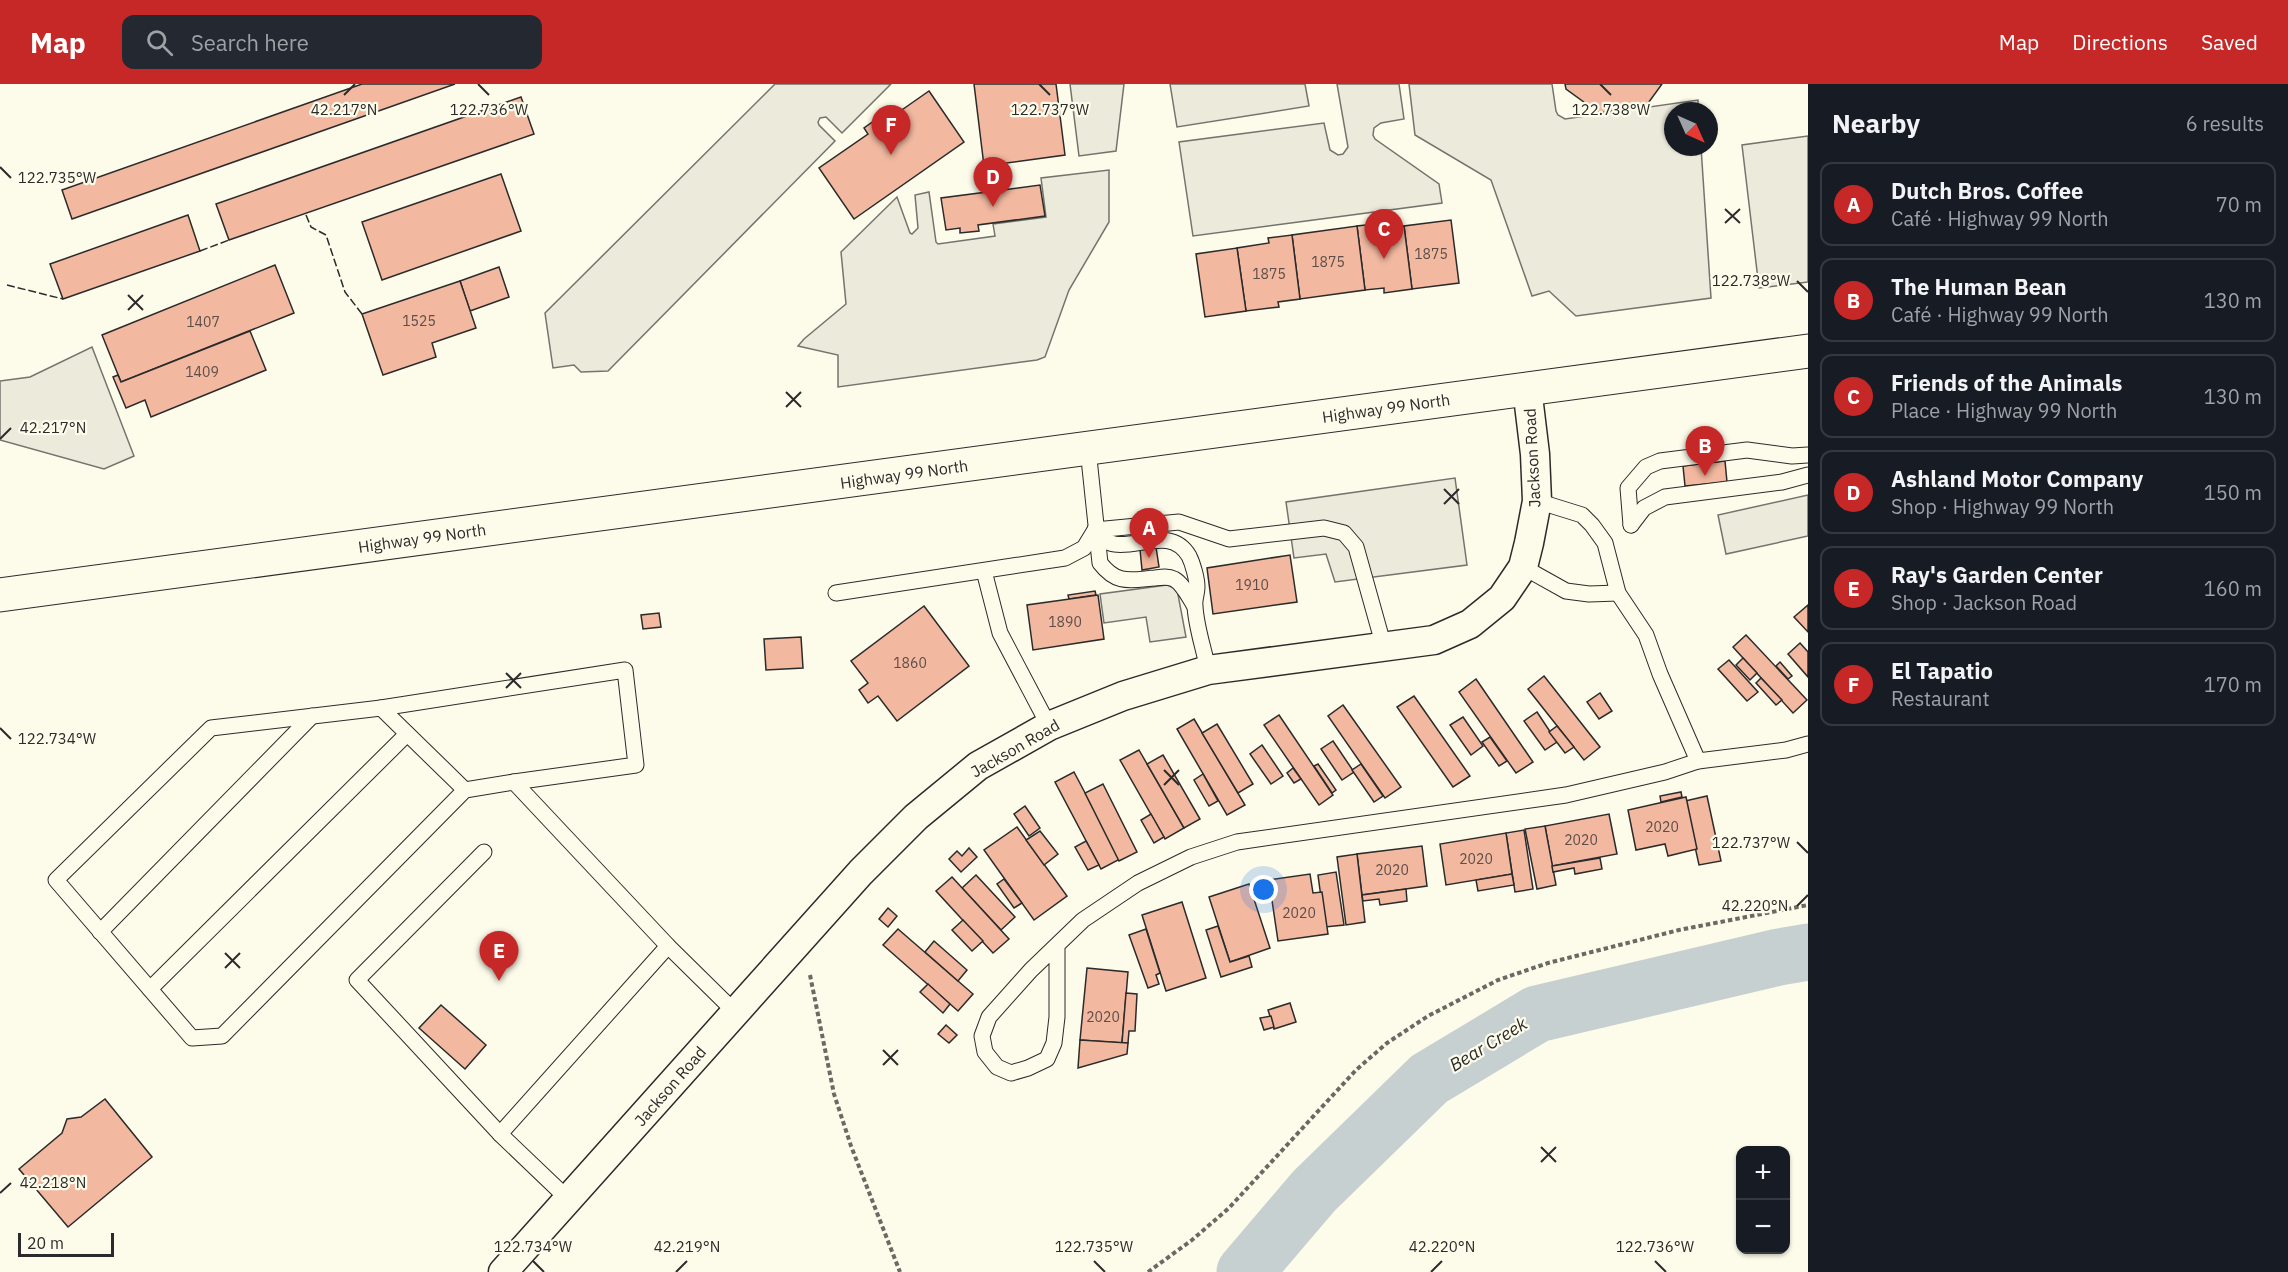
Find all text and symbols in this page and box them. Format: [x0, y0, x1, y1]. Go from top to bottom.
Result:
search box [122, 15, 542, 69]
text: Map [30, 24, 86, 61]
icon: search [143, 26, 176, 59]
text: Search here [191, 28, 309, 57]
text: Map [1999, 28, 2039, 56]
text: Directions [2072, 28, 2168, 56]
text: Saved [2201, 28, 2258, 56]
text: 42.217°N [311, 100, 377, 119]
text: 122.736°W [450, 100, 529, 119]
text: 122.737°W [1011, 100, 1090, 119]
text: 122.738°W [1572, 100, 1651, 119]
north arrow [1664, 102, 1718, 156]
pin: F [872, 106, 910, 155]
text: Nearby [1832, 106, 1920, 140]
text: 6 results [2186, 110, 2264, 137]
pin: D [974, 158, 1012, 207]
text: 122.735°W [18, 168, 97, 187]
text: Dutch Bros. Coffee [1891, 176, 2083, 205]
text: A [1847, 191, 1860, 218]
text: 70 m [2216, 191, 2262, 218]
text: Café · Highway 99 North [1891, 205, 2109, 232]
pin: C [1364, 210, 1404, 259]
house number: 1875 [1414, 245, 1448, 263]
house number: 1875 [1311, 253, 1345, 271]
house number: 1875 [1252, 265, 1286, 283]
text: 122.738°W [1712, 271, 1791, 290]
text: The Human Bean [1891, 272, 2067, 301]
text: B [1847, 287, 1860, 314]
text: 130 m [2204, 287, 2262, 314]
text: Café · Highway 99 North [1891, 301, 2109, 328]
house number: 1525 [402, 312, 436, 330]
house number: 1407 [186, 313, 220, 331]
house number: 1409 [185, 363, 219, 381]
text: Friends of the Animals [1891, 368, 2122, 397]
text: C [1847, 383, 1860, 410]
text: 130 m [2204, 383, 2262, 410]
street label: Highway 99 North [1321, 389, 1451, 427]
text: Place · Highway 99 North [1891, 397, 2117, 424]
street label: Jackson Road [1519, 408, 1545, 508]
text: 42.217°N [20, 418, 86, 437]
pin: B [1686, 426, 1724, 476]
street label: Highway 99 North [839, 455, 969, 493]
text: Ashland Motor Company [1891, 464, 2143, 493]
text: D [1847, 479, 1860, 506]
text: 150 m [2204, 479, 2262, 506]
text: Shop · Highway 99 North [1891, 493, 2114, 520]
pin: A [1130, 508, 1168, 558]
street label: Highway 99 North [357, 519, 487, 557]
text: Ray's Garden Center [1891, 560, 2103, 589]
text: E [1847, 575, 1860, 602]
text: 160 m [2204, 575, 2262, 602]
house number: 1910 [1235, 576, 1269, 594]
text: Shop · Jackson Road [1891, 589, 2077, 616]
house number: 1890 [1048, 613, 1082, 631]
house number: 1860 [893, 654, 927, 672]
text: El Tapatio [1891, 656, 1993, 685]
text: F [1848, 671, 1859, 698]
text: 170 m [2204, 671, 2262, 698]
text: Restaurant [1891, 685, 1989, 712]
street label: Jackson Road [967, 714, 1063, 782]
text: 122.734°W [18, 729, 97, 748]
house number: 2020 [1645, 818, 1679, 836]
house number: 2020 [1564, 831, 1598, 849]
text: 122.737°W [1712, 833, 1791, 852]
house number: 2020 [1459, 850, 1493, 868]
house number: 2020 [1375, 861, 1409, 879]
your location [1249, 875, 1278, 904]
text: 42.220°N [1722, 896, 1788, 915]
house number: 2020 [1282, 904, 1316, 922]
pin: E [480, 932, 518, 981]
house number: 2020 [1086, 1008, 1120, 1026]
water label: Bear Creek [1445, 1011, 1532, 1076]
street label: Jackson Road [630, 1042, 710, 1130]
map controls [1736, 1146, 1790, 1254]
button: + [1736, 1146, 1790, 1200]
text: 42.218°N [20, 1173, 86, 1192]
button: − [1736, 1200, 1790, 1254]
scale bar [18, 1230, 114, 1258]
text: 20 m [27, 1233, 64, 1253]
text: 122.734°W [494, 1237, 573, 1256]
text: 42.219°N [654, 1237, 720, 1256]
text: 122.735°W [1055, 1237, 1134, 1256]
text: 42.220°N [1409, 1237, 1475, 1256]
text: 122.736°W [1616, 1237, 1695, 1256]

